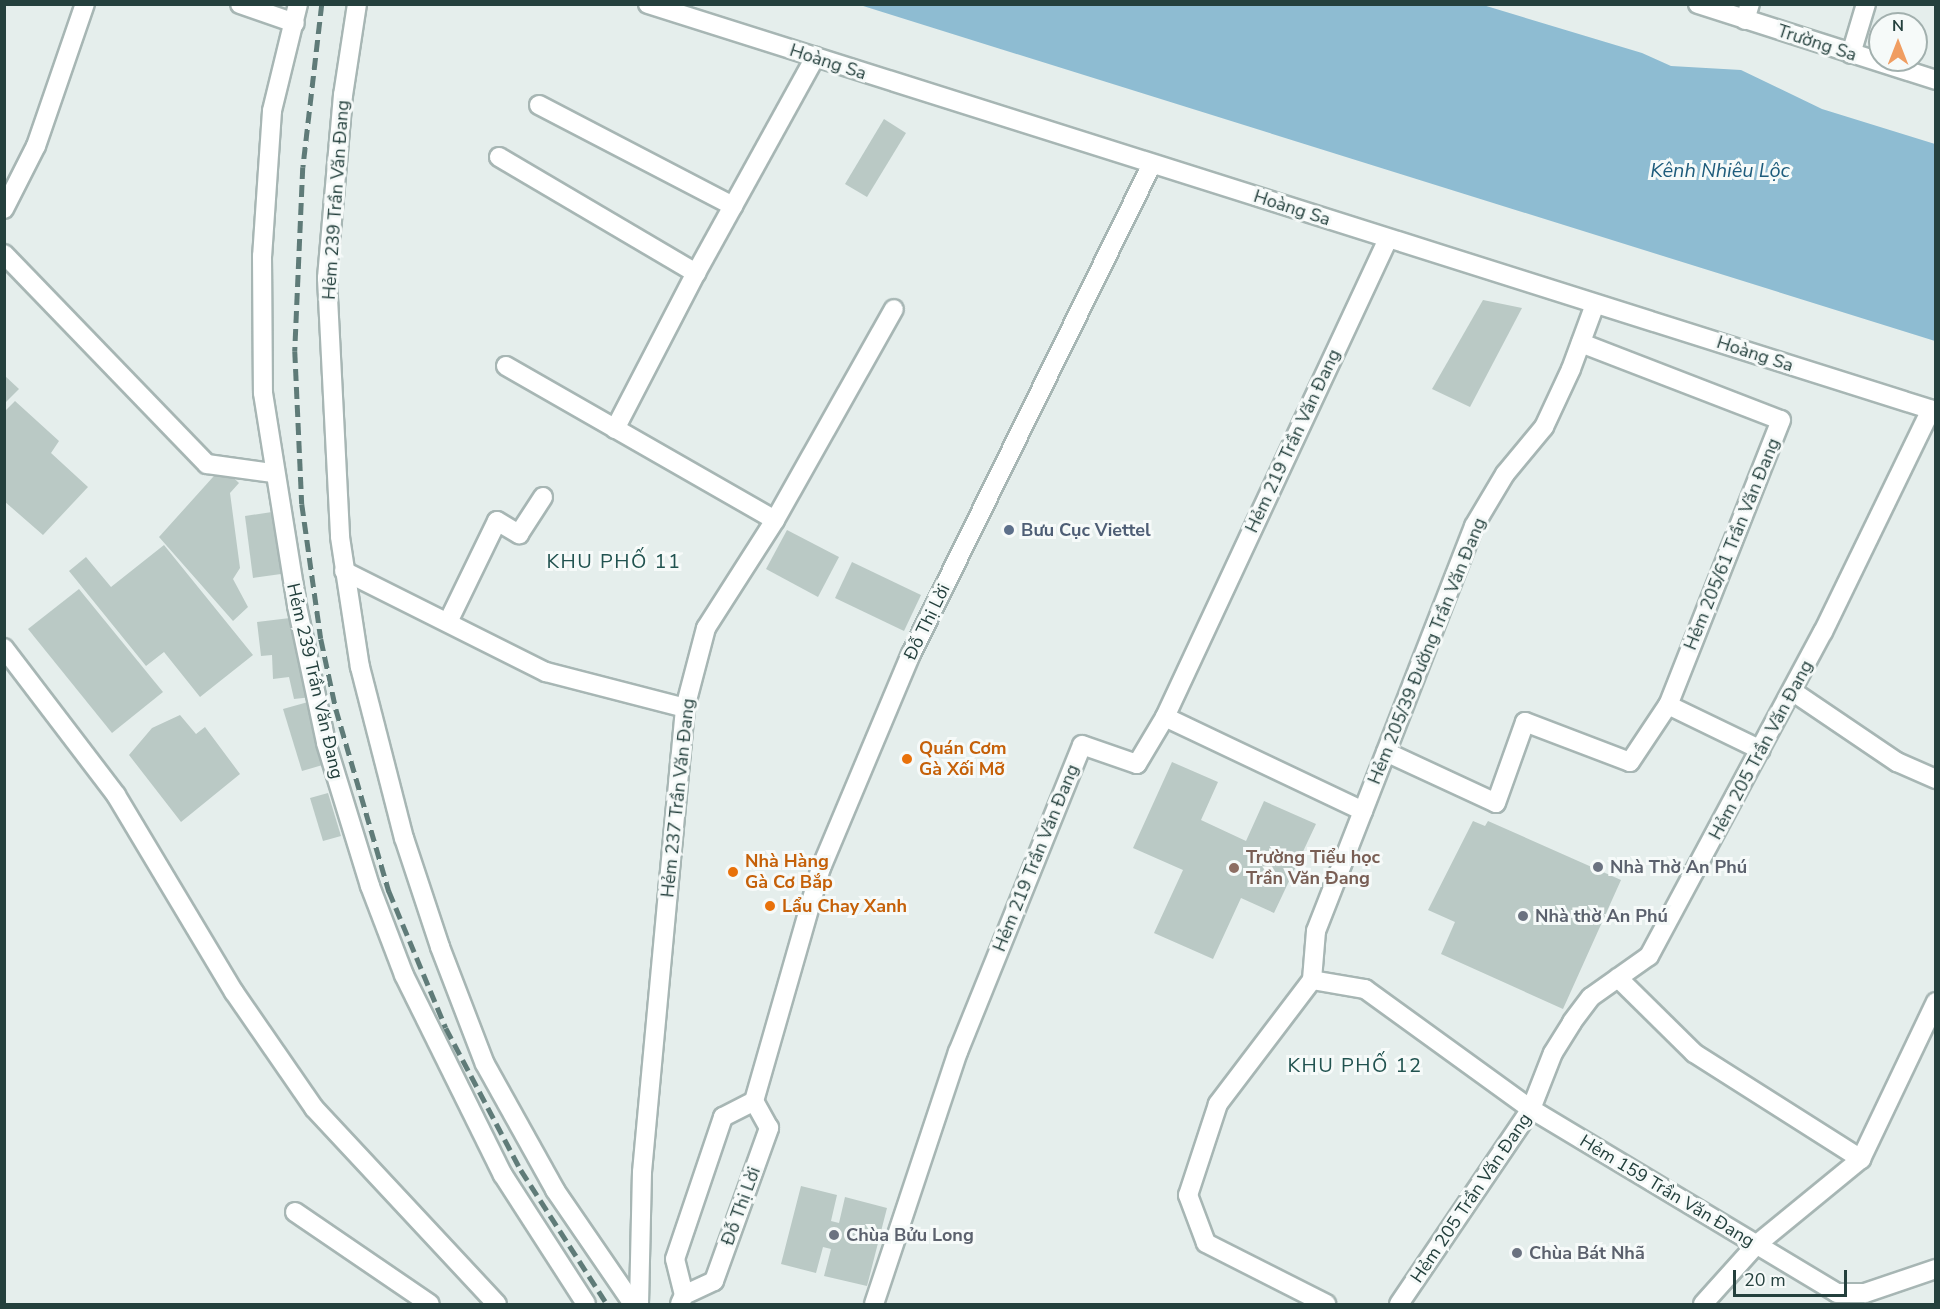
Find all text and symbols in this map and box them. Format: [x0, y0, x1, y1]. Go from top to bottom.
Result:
north arrow [1868, 12, 1928, 72]
text: N [1892, 15, 1904, 37]
street label: Trường Sa [1775, 20, 1859, 66]
street label: Hoàng Sa [787, 39, 869, 85]
street label: Hẻm 239 Trần Văn Đang [318, 100, 354, 300]
water label: Kênh Nhiêu Lộc [1650, 158, 1790, 182]
street label: Hoàng Sa [1251, 185, 1333, 231]
street label: Hoàng Sa [1714, 331, 1796, 377]
street label: Hẻm 219 Trần Văn Ðang [1241, 346, 1345, 536]
street label: Hẻm 205/61 Trần Văn Đang [1680, 435, 1784, 653]
street label: Hẻm 205/39 Đường Trần Văn Đang [1364, 515, 1490, 787]
place label: Bưu Cục Viettel [1021, 519, 1151, 541]
marker: Bưu Cục Viettel [1002, 523, 1016, 537]
district label: KHU PHỐ 11 [547, 549, 681, 573]
street label: Hẻm 239 Trần Văn Đang [282, 581, 348, 781]
street label: Đỗ Thị Lời [899, 581, 955, 663]
street label: Hẻm 205 Trần Văn Ðang [1705, 657, 1817, 843]
street label: Hẻm 237 Trần Văn Đang [657, 697, 699, 899]
place label: Quán Cơm Gà Xối Mỡ [919, 738, 1007, 780]
marker: Quán Cơm Gà Xối Mỡ [900, 752, 914, 766]
street label: Hẻm 219 Trần Văn Ðang [989, 761, 1083, 955]
place label: Trường Tiểu học Trần Văn Đang [1246, 847, 1380, 890]
place label: Nhà Hàng Gà Cơ Bắp [745, 851, 833, 894]
place label: Nhà Thờ An Phú [1610, 856, 1747, 878]
marker: Nhà Thờ An Phú [1591, 860, 1605, 874]
marker: Trường Tiểu học Trần Văn Đang [1227, 861, 1241, 875]
marker: Nhà Hàng Gà Cơ Bắp [726, 865, 740, 879]
place label: Lẩu Chay Xanh [782, 895, 907, 917]
marker: Lẩu Chay Xanh [763, 899, 777, 913]
place label: Nhà thờ An Phú [1535, 905, 1668, 927]
marker: Nhà thờ An Phú [1516, 909, 1530, 923]
district label: KHU PHỐ 12 [1288, 1053, 1422, 1077]
street label: Hẻm 205 Trần Văn Ðang [1406, 1109, 1536, 1287]
street label: Hẻm 159 Trần Văn Ðang [1576, 1130, 1758, 1252]
street label: Đỗ Thị Lời [717, 1164, 765, 1248]
place label: Chùa Bửu Long [846, 1224, 974, 1246]
marker: Chùa Bửu Long [827, 1228, 841, 1242]
place label: Chùa Bát Nhã [1529, 1242, 1645, 1264]
marker: Chùa Bát Nhã [1510, 1246, 1524, 1260]
scale bar [1736, 1258, 1850, 1296]
text: 20 m [1744, 1268, 1786, 1292]

